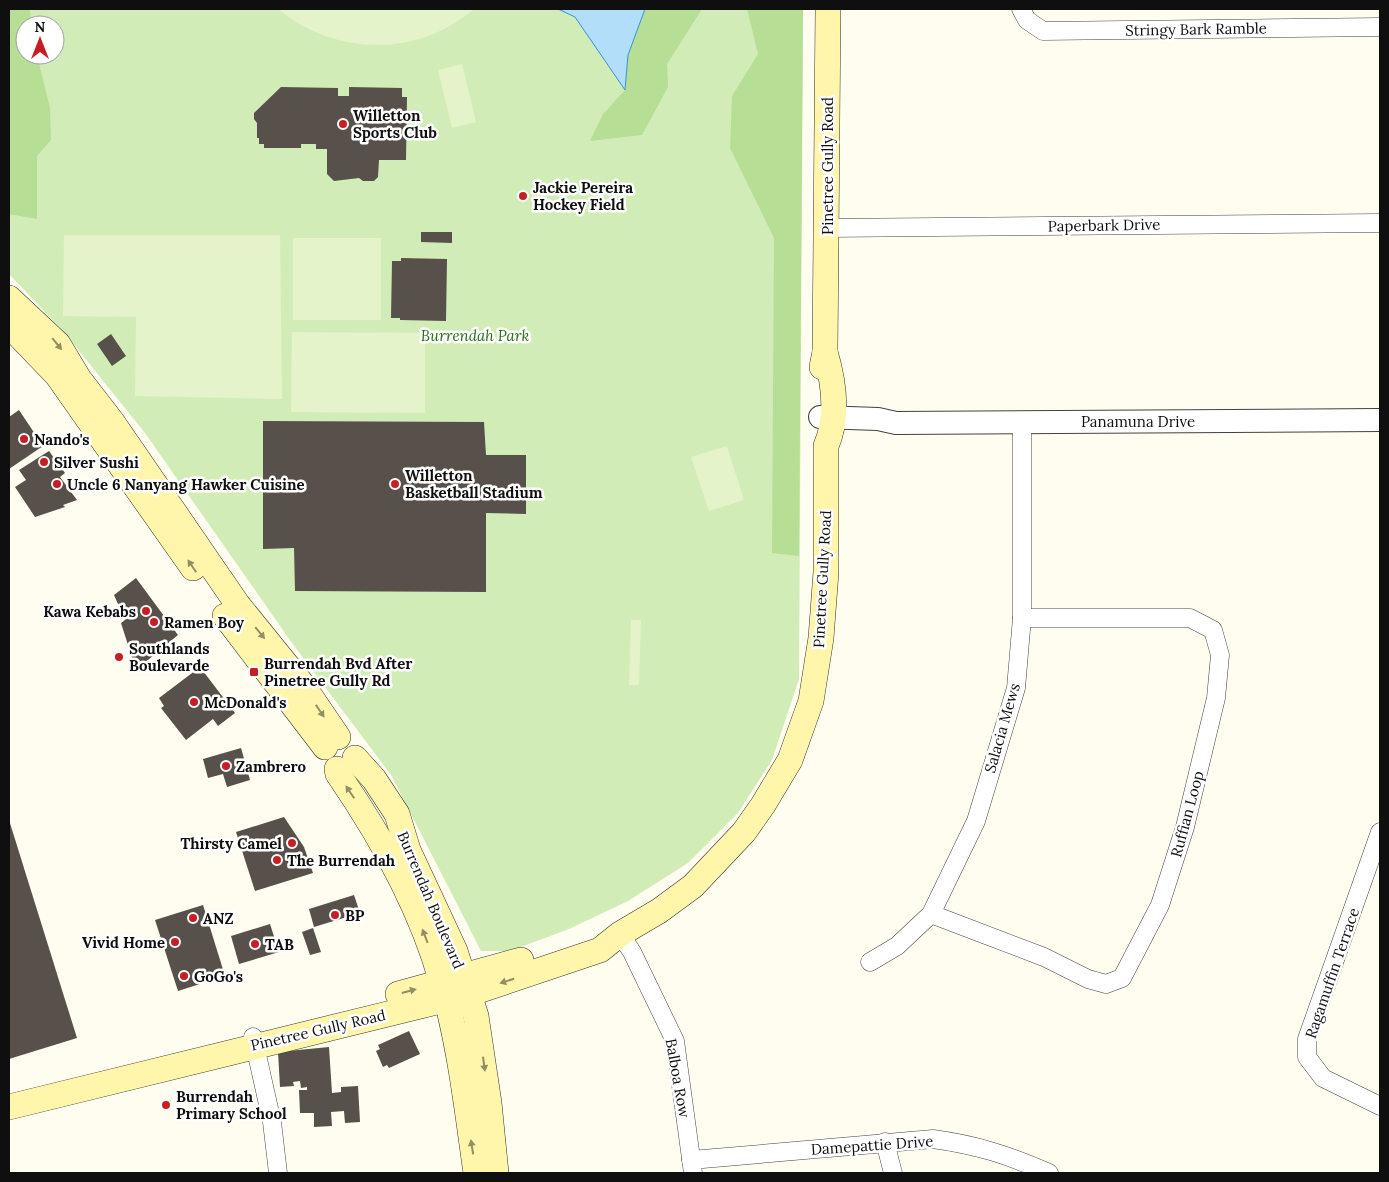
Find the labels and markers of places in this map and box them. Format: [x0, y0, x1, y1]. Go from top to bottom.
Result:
place label: Willetton Sports Club [353, 106, 437, 142]
marker: Willetton Sports Club [337, 118, 349, 130]
place label: Jackie Pereira Hockey Field [533, 178, 633, 214]
marker: Jackie Pereira Hockey Field [517, 190, 529, 202]
place label: Nando's [34, 430, 90, 449]
marker: Nando's [18, 433, 30, 445]
place label: Silver Sushi [54, 453, 139, 472]
marker: Silver Sushi [38, 456, 50, 468]
place label: Willetton Basketball Stadium [405, 466, 543, 502]
place label: Uncle 6 Nanyang Hawker Cuisine [67, 475, 305, 494]
marker: Uncle 6 Nanyang Hawker Cuisine [51, 478, 63, 490]
marker: Willetton Basketball Stadium [389, 478, 401, 490]
place label: Kawa Kebabs [43, 602, 136, 621]
marker: Kawa Kebabs [140, 605, 152, 617]
place label: Ramen Boy [164, 613, 245, 632]
marker: Ramen Boy [148, 616, 160, 628]
place label: Southlands Boulevarde [129, 639, 210, 675]
marker: Southlands Boulevarde [113, 651, 125, 663]
place label: Burrendah Bvd After Pinetree Gully Rd [264, 654, 413, 690]
marker: Burrendah Bvd After Pinetree Gully Rd [248, 666, 260, 678]
place label: McDonald's [204, 693, 287, 712]
marker: McDonald's [188, 696, 200, 708]
place label: Zambrero [236, 757, 307, 776]
marker: Zambrero [220, 760, 232, 772]
place label: Thirsty Camel [180, 834, 282, 853]
marker: Thirsty Camel [286, 837, 298, 849]
place label: The Burrendah [287, 851, 396, 870]
marker: The Burrendah [271, 854, 283, 866]
place label: BP [345, 906, 365, 925]
place label: ANZ [203, 909, 234, 928]
marker: BP [329, 909, 341, 921]
marker: ANZ [187, 912, 199, 924]
place label: Vivid Home [82, 933, 165, 952]
place label: TAB [265, 935, 294, 954]
marker: Vivid Home [169, 936, 181, 948]
marker: TAB [249, 938, 261, 950]
place label: GoGo's [194, 967, 243, 986]
marker: GoGo's [178, 970, 190, 982]
place label: Burrendah Primary School [176, 1087, 287, 1123]
marker: Burrendah Primary School [160, 1099, 172, 1111]

